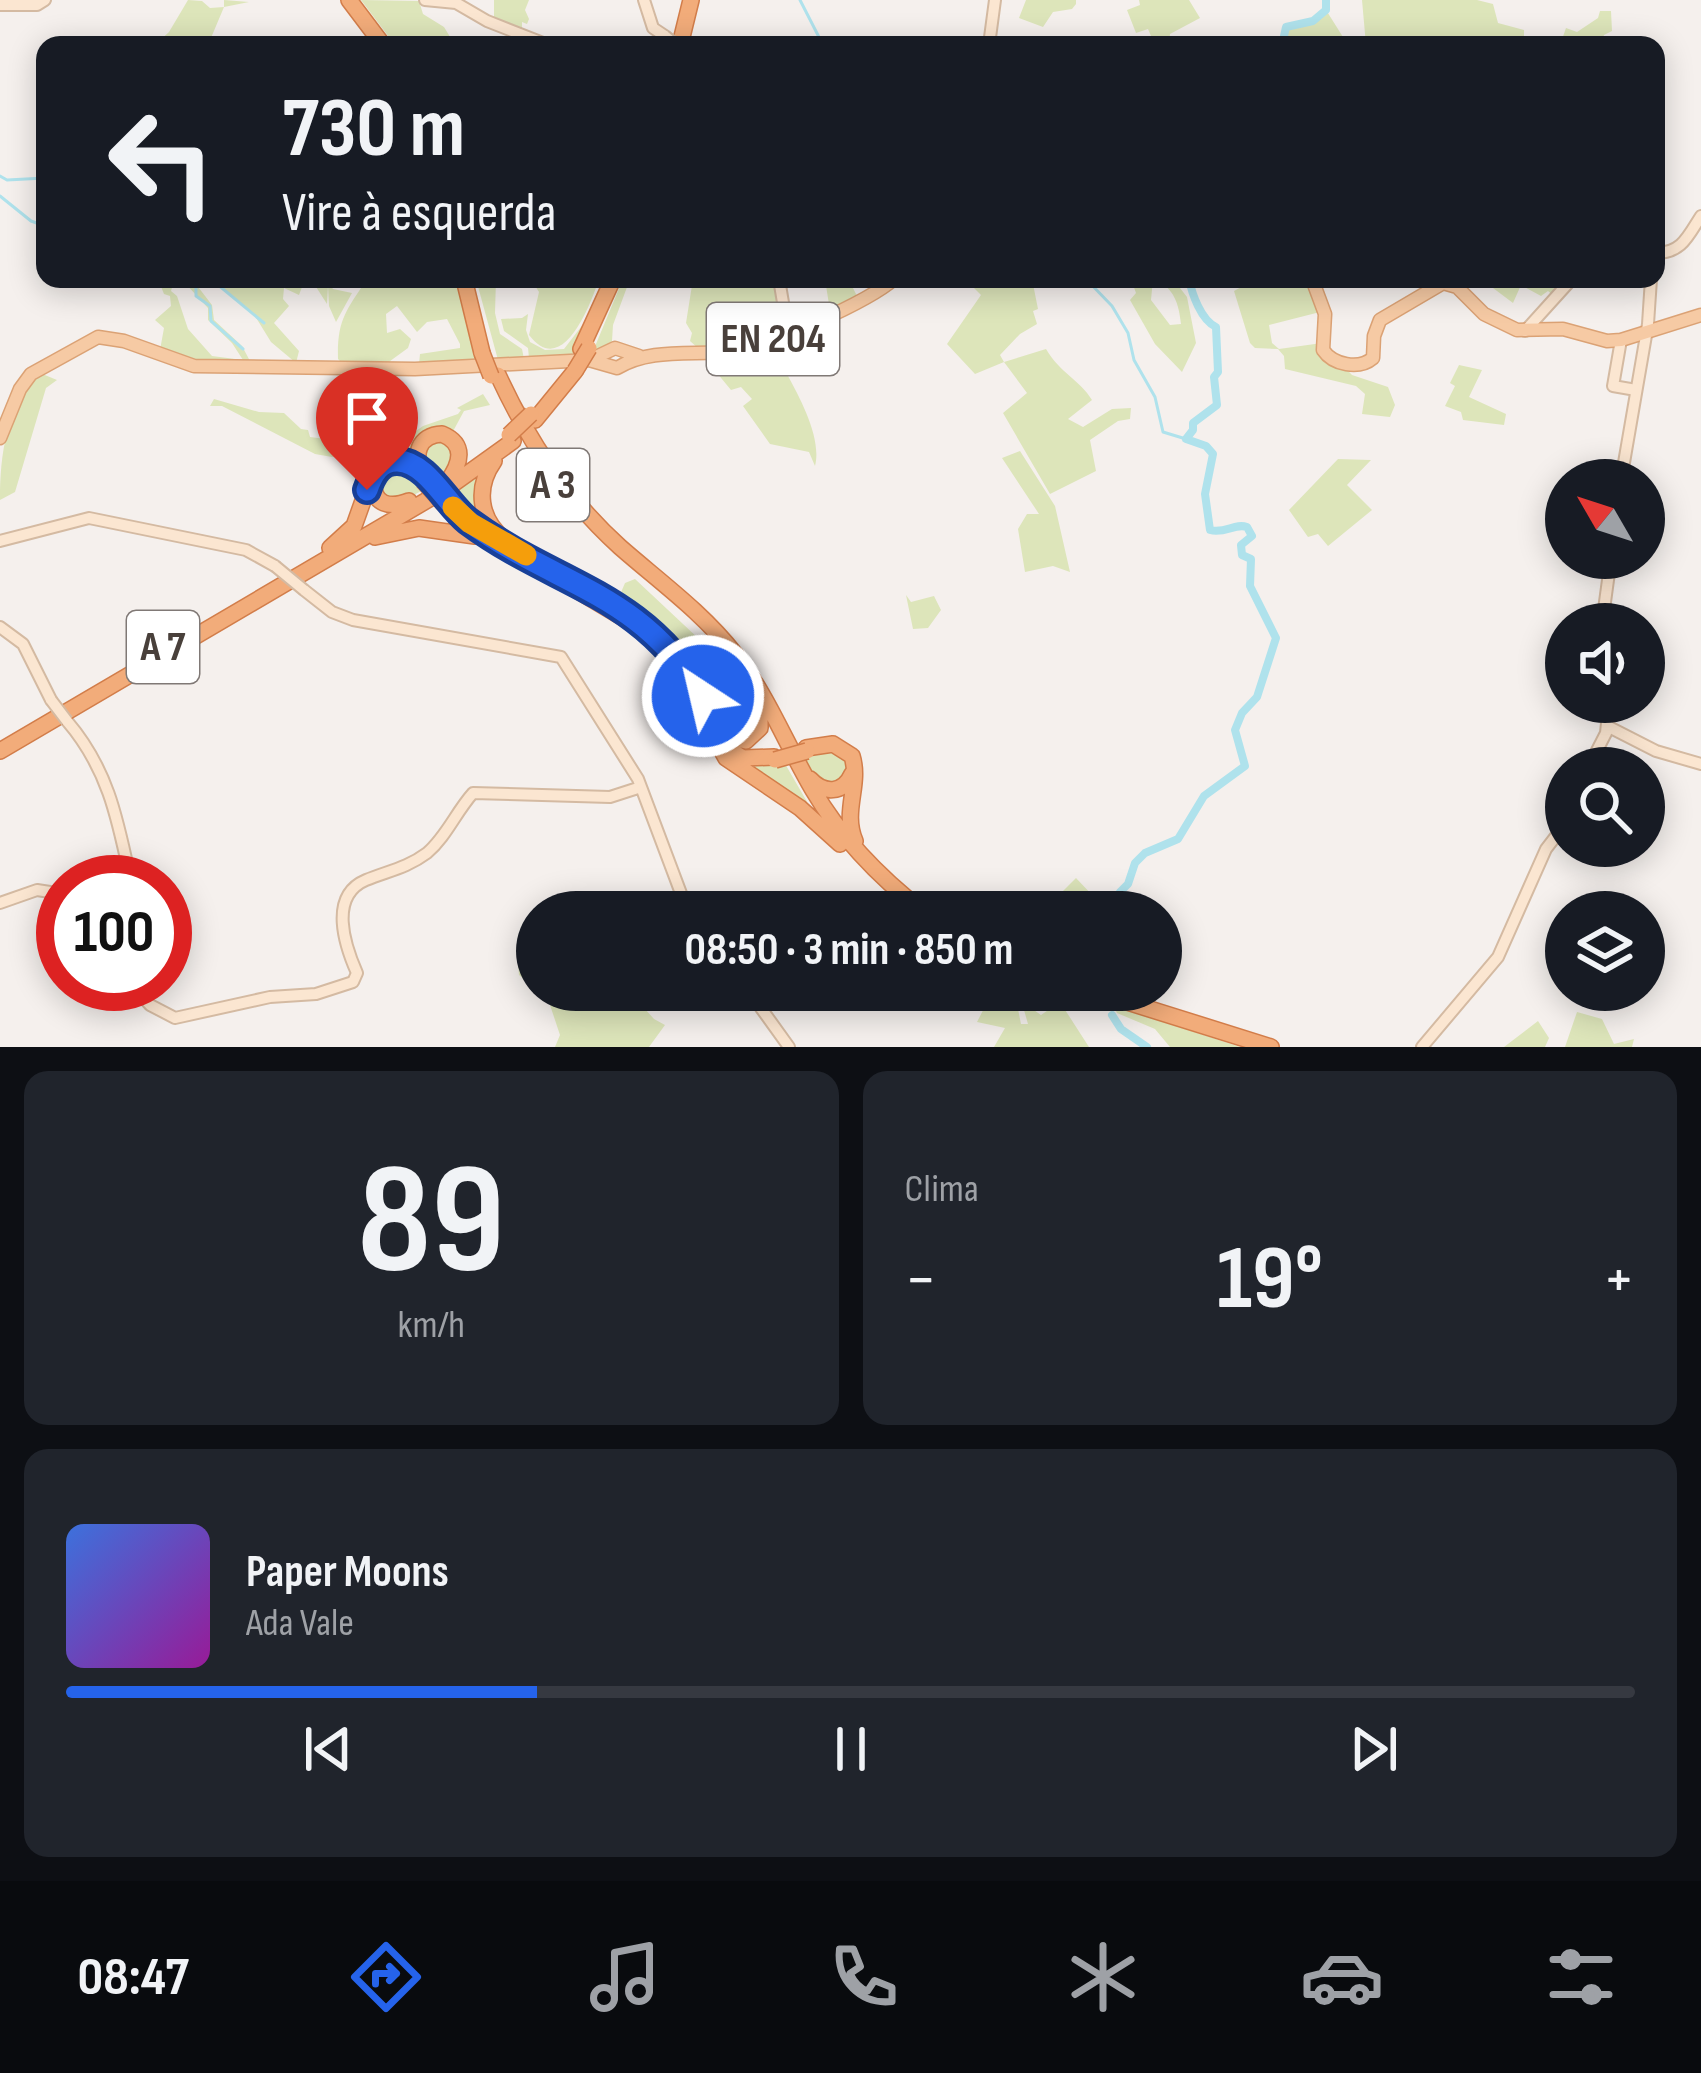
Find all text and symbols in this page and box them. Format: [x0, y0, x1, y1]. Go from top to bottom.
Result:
text: 730 m [282, 79, 465, 180]
icon: left [84, 84, 240, 240]
text: Vire à esquerda [282, 181, 556, 246]
road number: EN 204 [707, 303, 839, 375]
pin [316, 367, 418, 490]
icon: arrive [334, 385, 400, 451]
road number: A 3 [517, 449, 589, 521]
north arrow [1545, 459, 1665, 579]
map controls [1545, 459, 1665, 1011]
button: sound [1545, 603, 1665, 723]
road number: A 7 [127, 611, 199, 683]
position arrow [640, 633, 766, 759]
button: search [1545, 747, 1665, 867]
speed limit sign: 100 [36, 855, 192, 1011]
button: layers [1545, 891, 1665, 1011]
text: 08:50 · 3 min · 850 m [685, 923, 1013, 978]
text: 89 [357, 1130, 505, 1317]
text: Clima [905, 1166, 979, 1213]
text: 19° [1217, 1226, 1323, 1334]
text: − [905, 1241, 937, 1320]
text: + [1603, 1241, 1635, 1320]
text: km/h [398, 1302, 465, 1349]
text: Paper Moons [246, 1545, 449, 1600]
text: Ada Vale [246, 1600, 354, 1647]
icon: previous [295, 1716, 361, 1782]
icon: pause [818, 1716, 884, 1782]
icon: next [1341, 1716, 1407, 1782]
icon: directions [344, 1935, 428, 2019]
icon: music [583, 1935, 667, 2019]
icon: phone [822, 1935, 906, 2019]
icon: climate [1061, 1935, 1145, 2019]
icon: car [1300, 1935, 1384, 2019]
icon: filters [1539, 1935, 1623, 2019]
text: 08:47 [78, 1945, 189, 2010]

